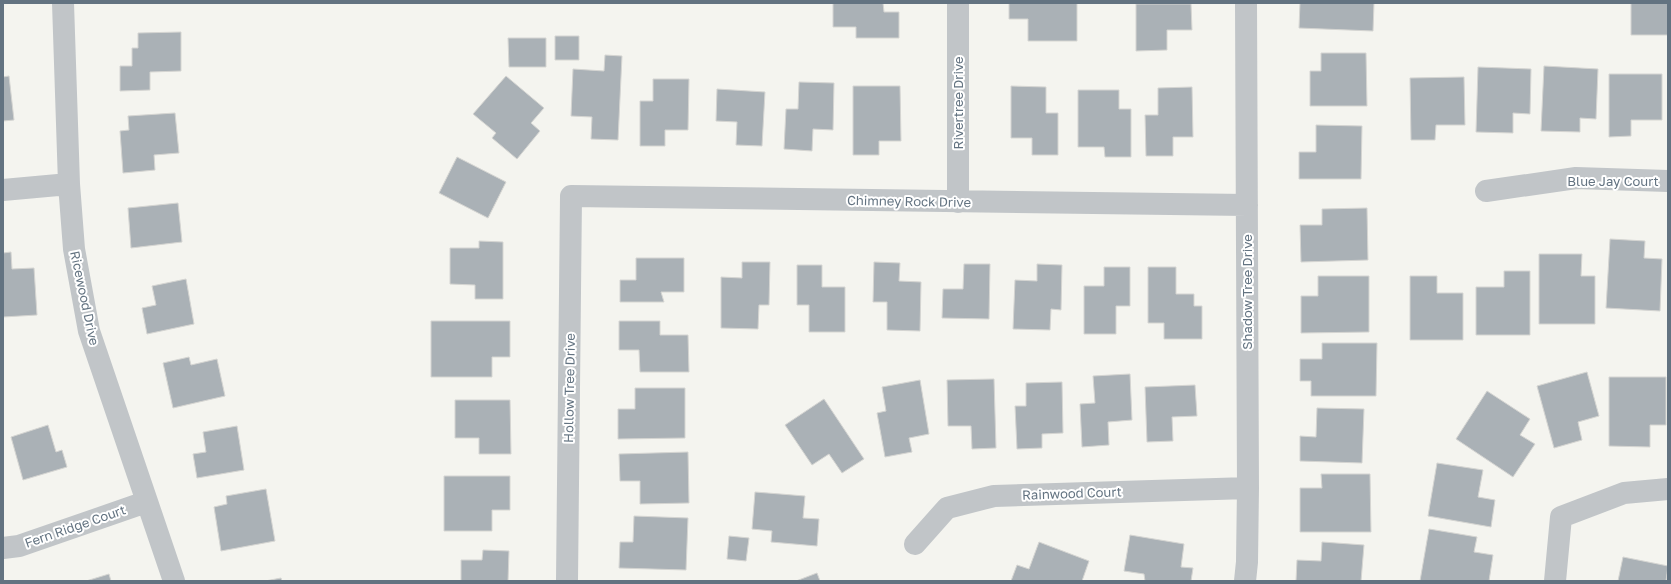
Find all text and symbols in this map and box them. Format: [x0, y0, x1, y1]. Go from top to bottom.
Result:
street label: Rivertree Drive [950, 57, 966, 149]
street label: Blue Jay Court [1567, 173, 1659, 189]
street label: Chimney Rock Drive [847, 192, 971, 210]
street label: Shadow Tree Drive [1239, 234, 1255, 350]
street label: Ricewood Drive [67, 249, 103, 347]
street label: Hollow Tree Drive [560, 333, 578, 443]
street label: Rainwood Court [1022, 483, 1122, 503]
street label: Fern Ridge Court [22, 501, 128, 551]

